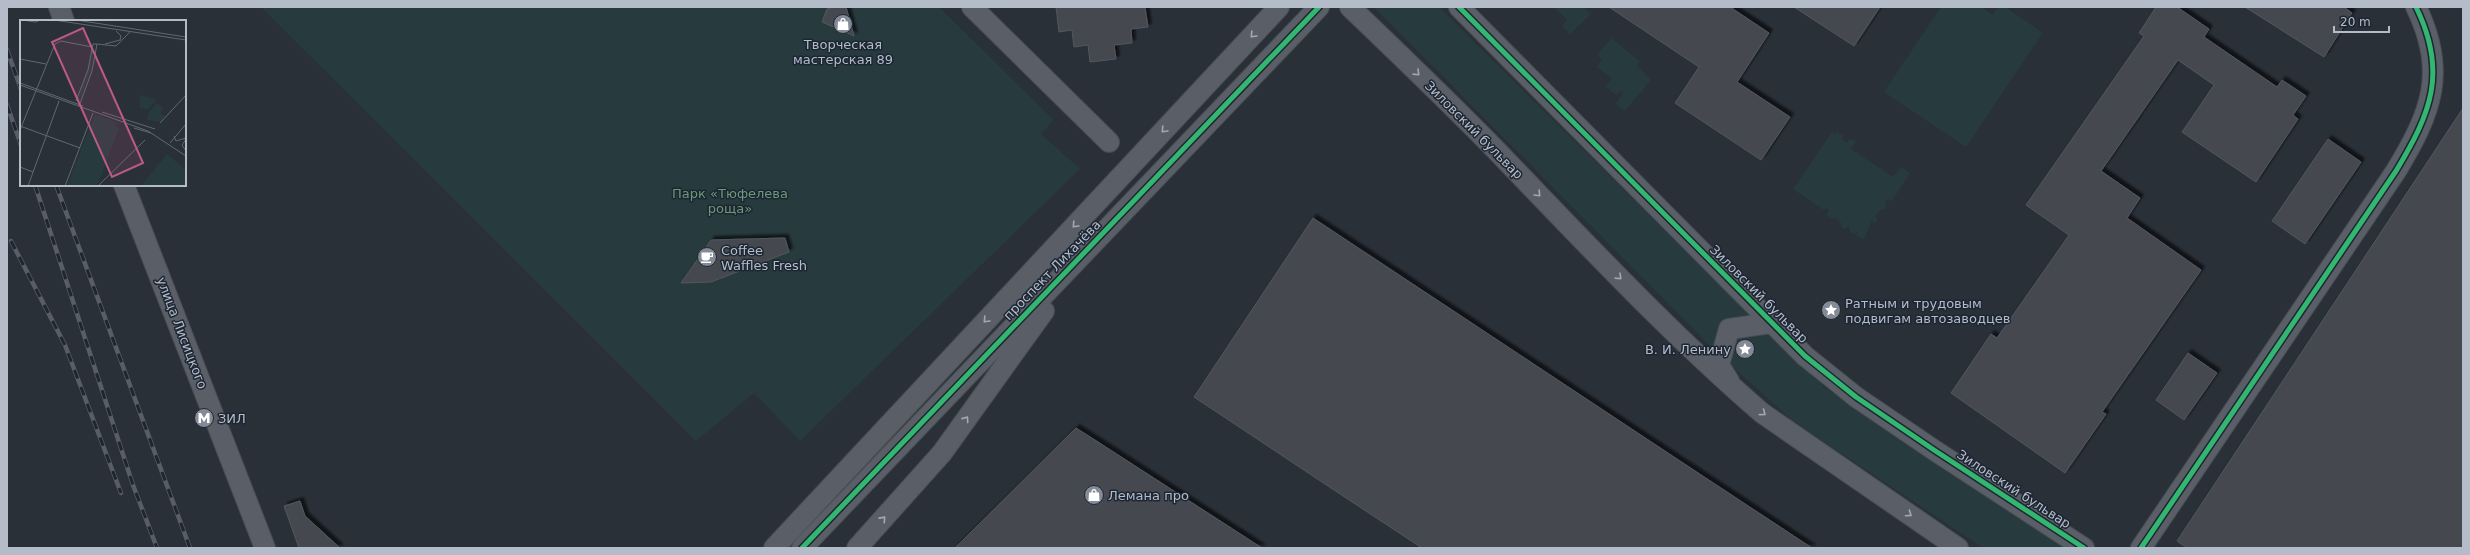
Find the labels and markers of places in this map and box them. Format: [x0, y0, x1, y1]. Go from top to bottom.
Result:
shop icon: Творческая мастерская 89 [832, 13, 854, 35]
place label: Творческая мастерская 89 [793, 37, 893, 67]
place label: Coffee Waffles Fresh [721, 243, 807, 273]
cafe icon: Coffee Waffles Fresh [696, 246, 718, 268]
place label: Ратным и трудовым подвигам автозаводцев [1845, 296, 2010, 326]
place icon: Ратным и трудовым подвигам автозаводцев [1820, 299, 1842, 321]
place icon: В. И. Ленину [1734, 338, 1756, 360]
place label: В. И. Ленину [1645, 342, 1731, 357]
metro station icon: ЗИЛ [193, 407, 215, 429]
place label: ЗИЛ [218, 411, 246, 426]
shop icon: Лемана про [1083, 484, 1105, 506]
place label: Лемана про [1108, 488, 1189, 503]

